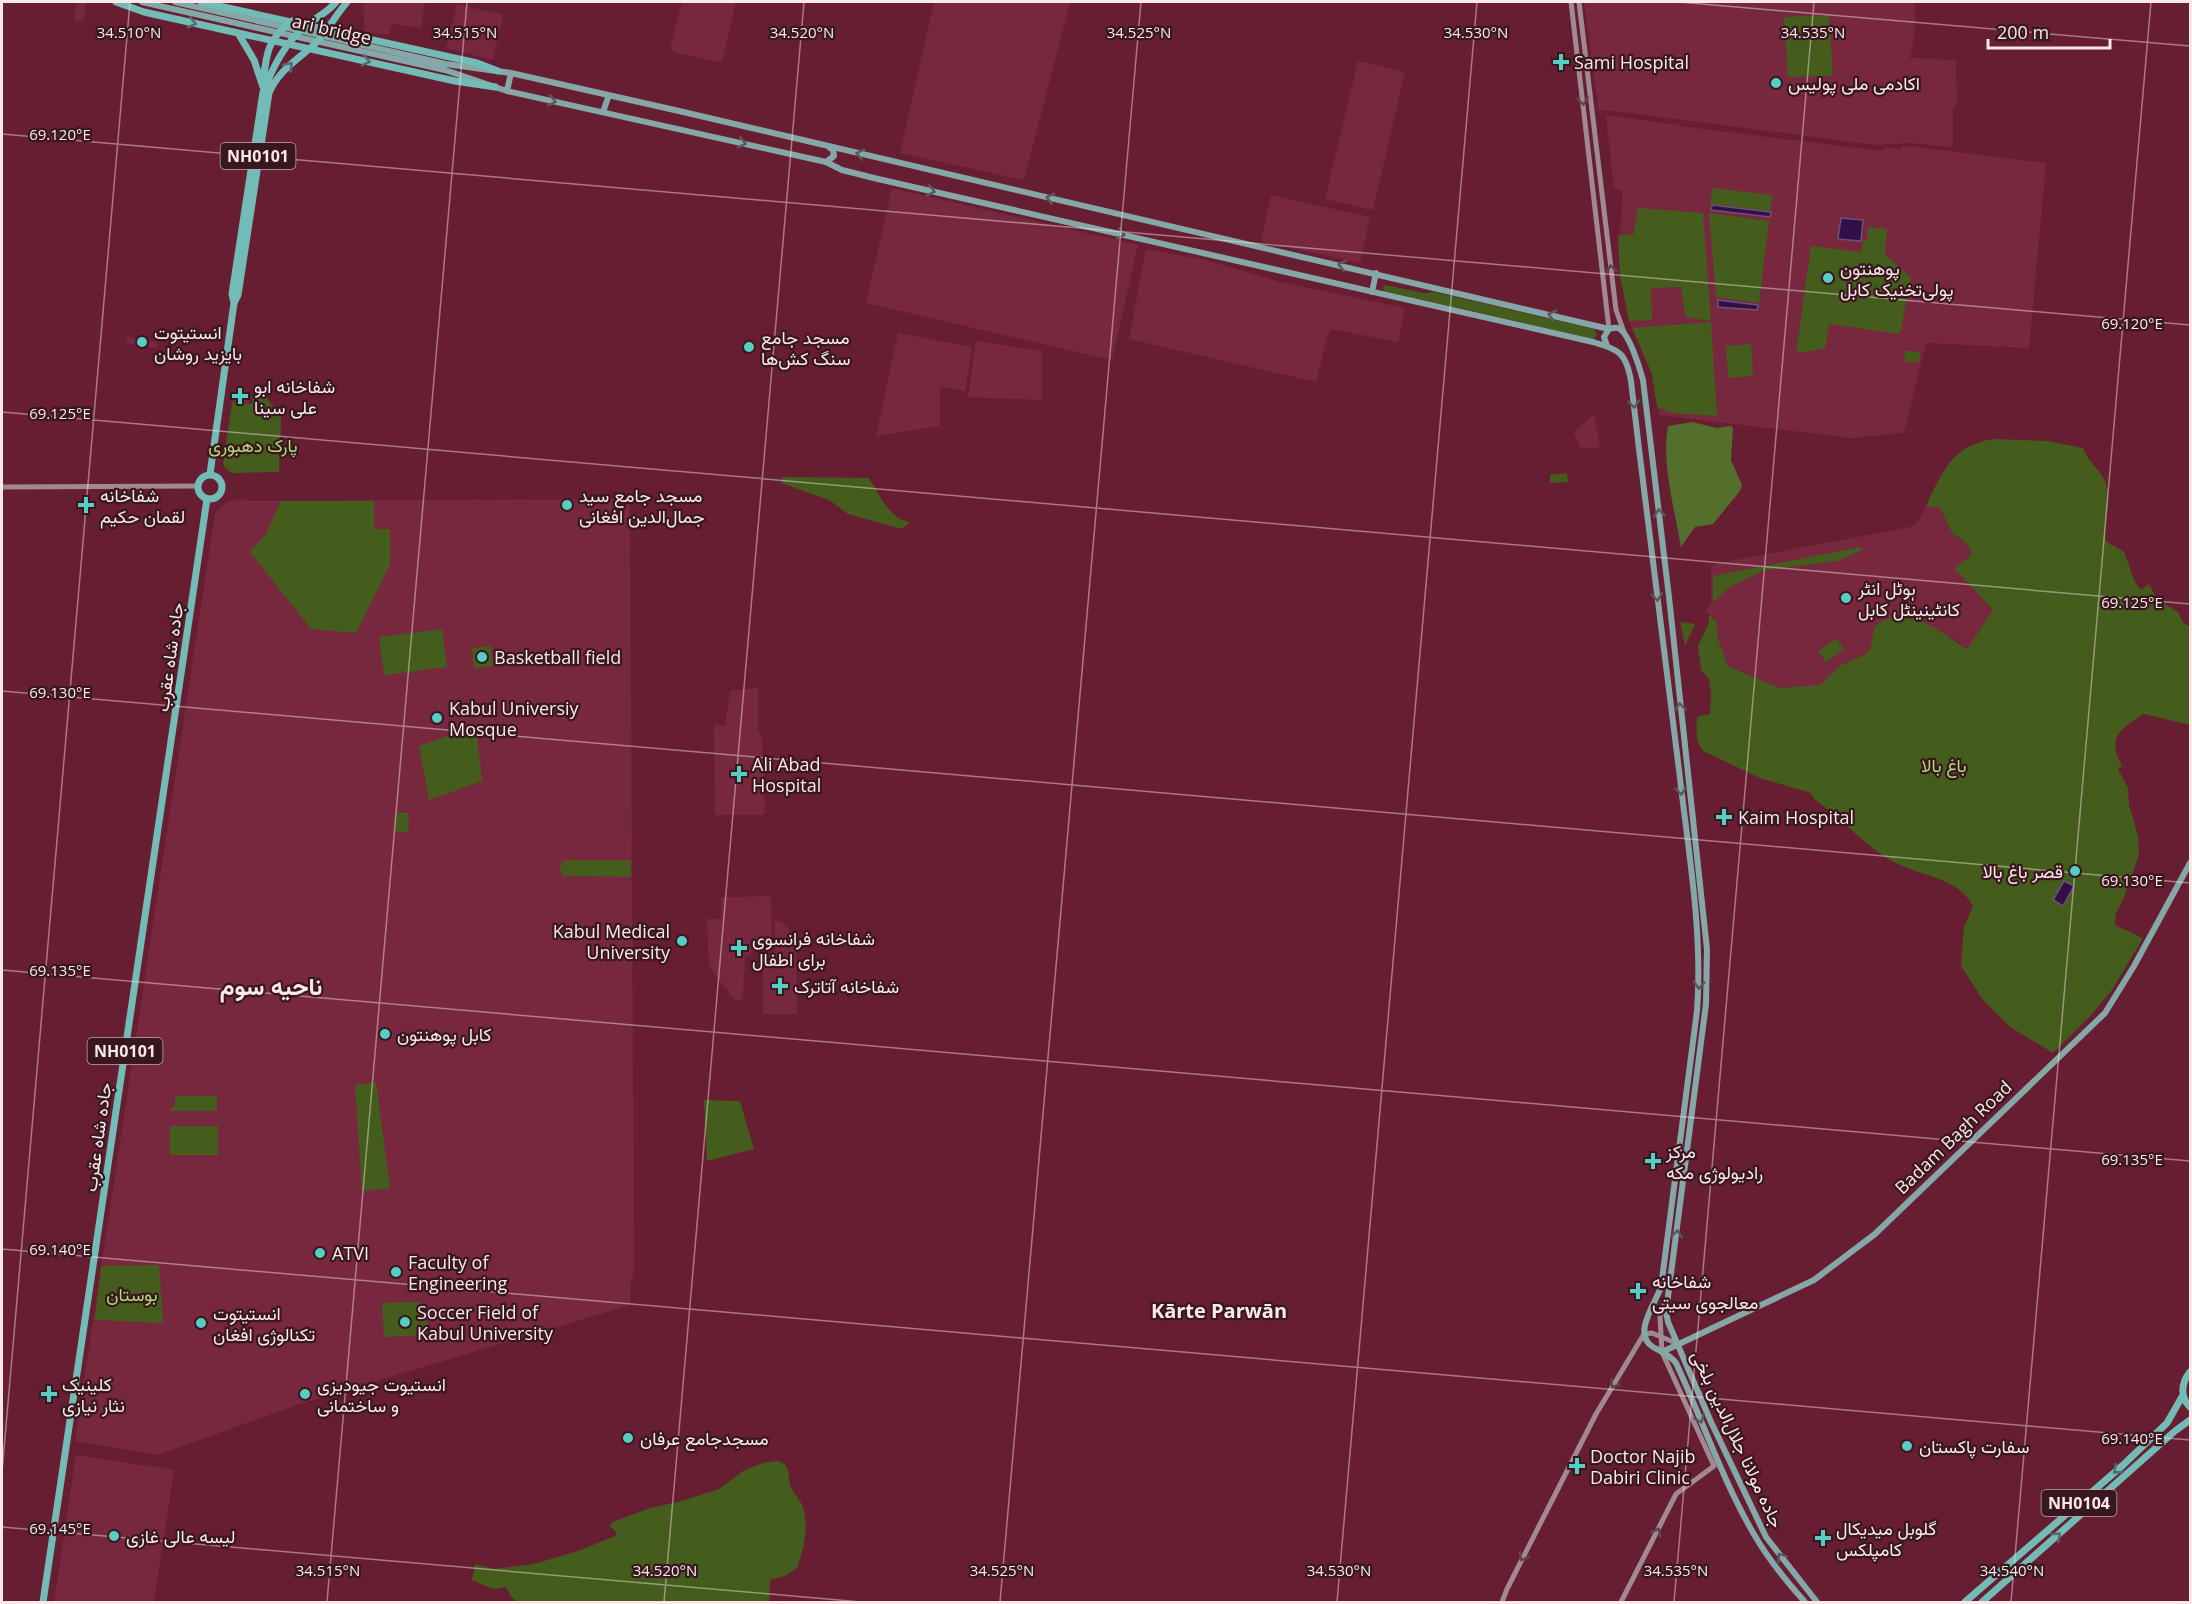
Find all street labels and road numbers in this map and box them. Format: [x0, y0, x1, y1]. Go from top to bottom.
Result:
street label: ari bridge [290, 8, 374, 50]
road number: NH0101 [220, 143, 296, 169]
street label: جاده شاه عقرب [149, 601, 189, 713]
road number: NH0101 [88, 1038, 162, 1064]
street label: Badam Bagh Road [1889, 1075, 2017, 1199]
street label: جاده شاه عقرب [77, 1081, 117, 1193]
street label: جاده مولانا جلال‌الدین بلخی [1686, 1346, 1790, 1532]
road number: NH0104 [2042, 1490, 2116, 1516]

